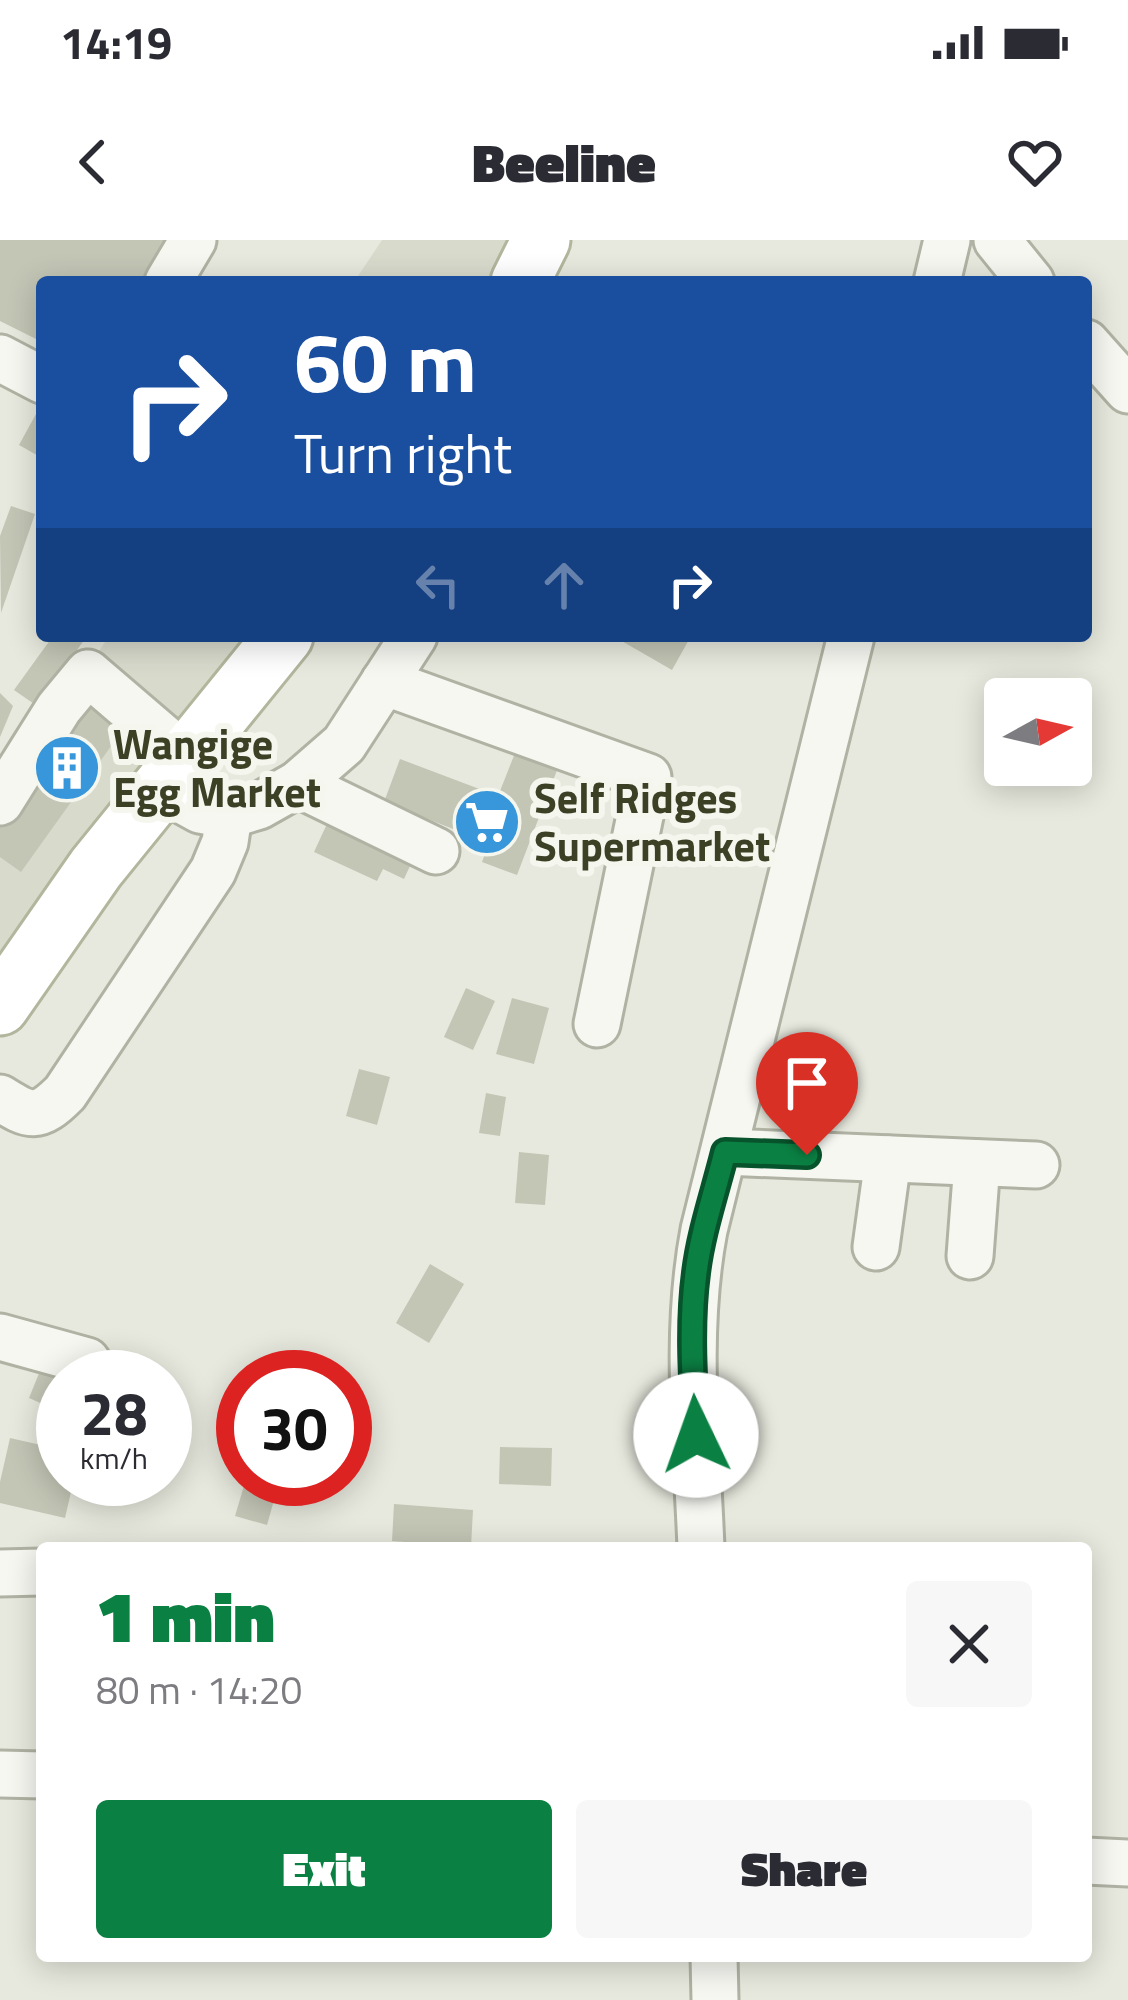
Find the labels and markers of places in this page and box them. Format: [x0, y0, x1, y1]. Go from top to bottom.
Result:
place label: Wangige Egg Market [113, 711, 321, 823]
building icon: Wangige Egg Market [32, 733, 102, 803]
place label: Self Ridges Supermarket [534, 765, 770, 877]
supermarket icon: Self Ridges Supermarket [452, 787, 522, 857]
pin [756, 1032, 858, 1155]

